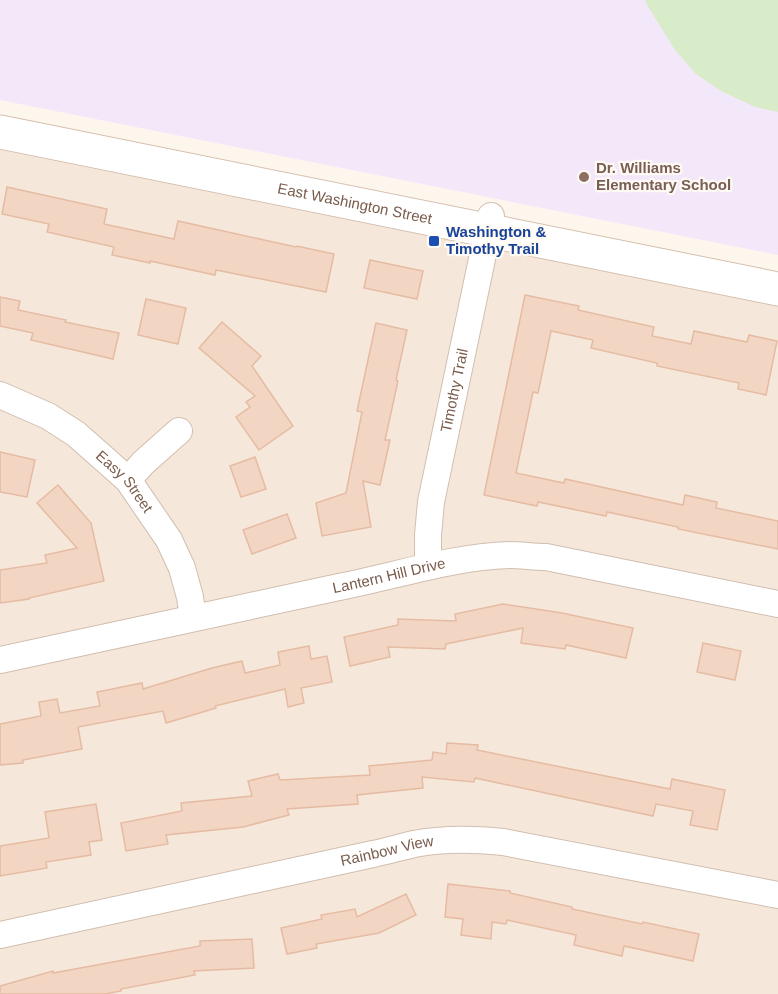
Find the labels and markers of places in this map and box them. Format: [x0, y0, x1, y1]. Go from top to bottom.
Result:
place label: Dr. Williams Elementary School [596, 159, 731, 193]
marker: Dr. Williams Elementary School [577, 170, 591, 184]
place label: Washington & Timothy Trail [446, 223, 546, 257]
marker: Washington & Timothy Trail [427, 234, 441, 248]

